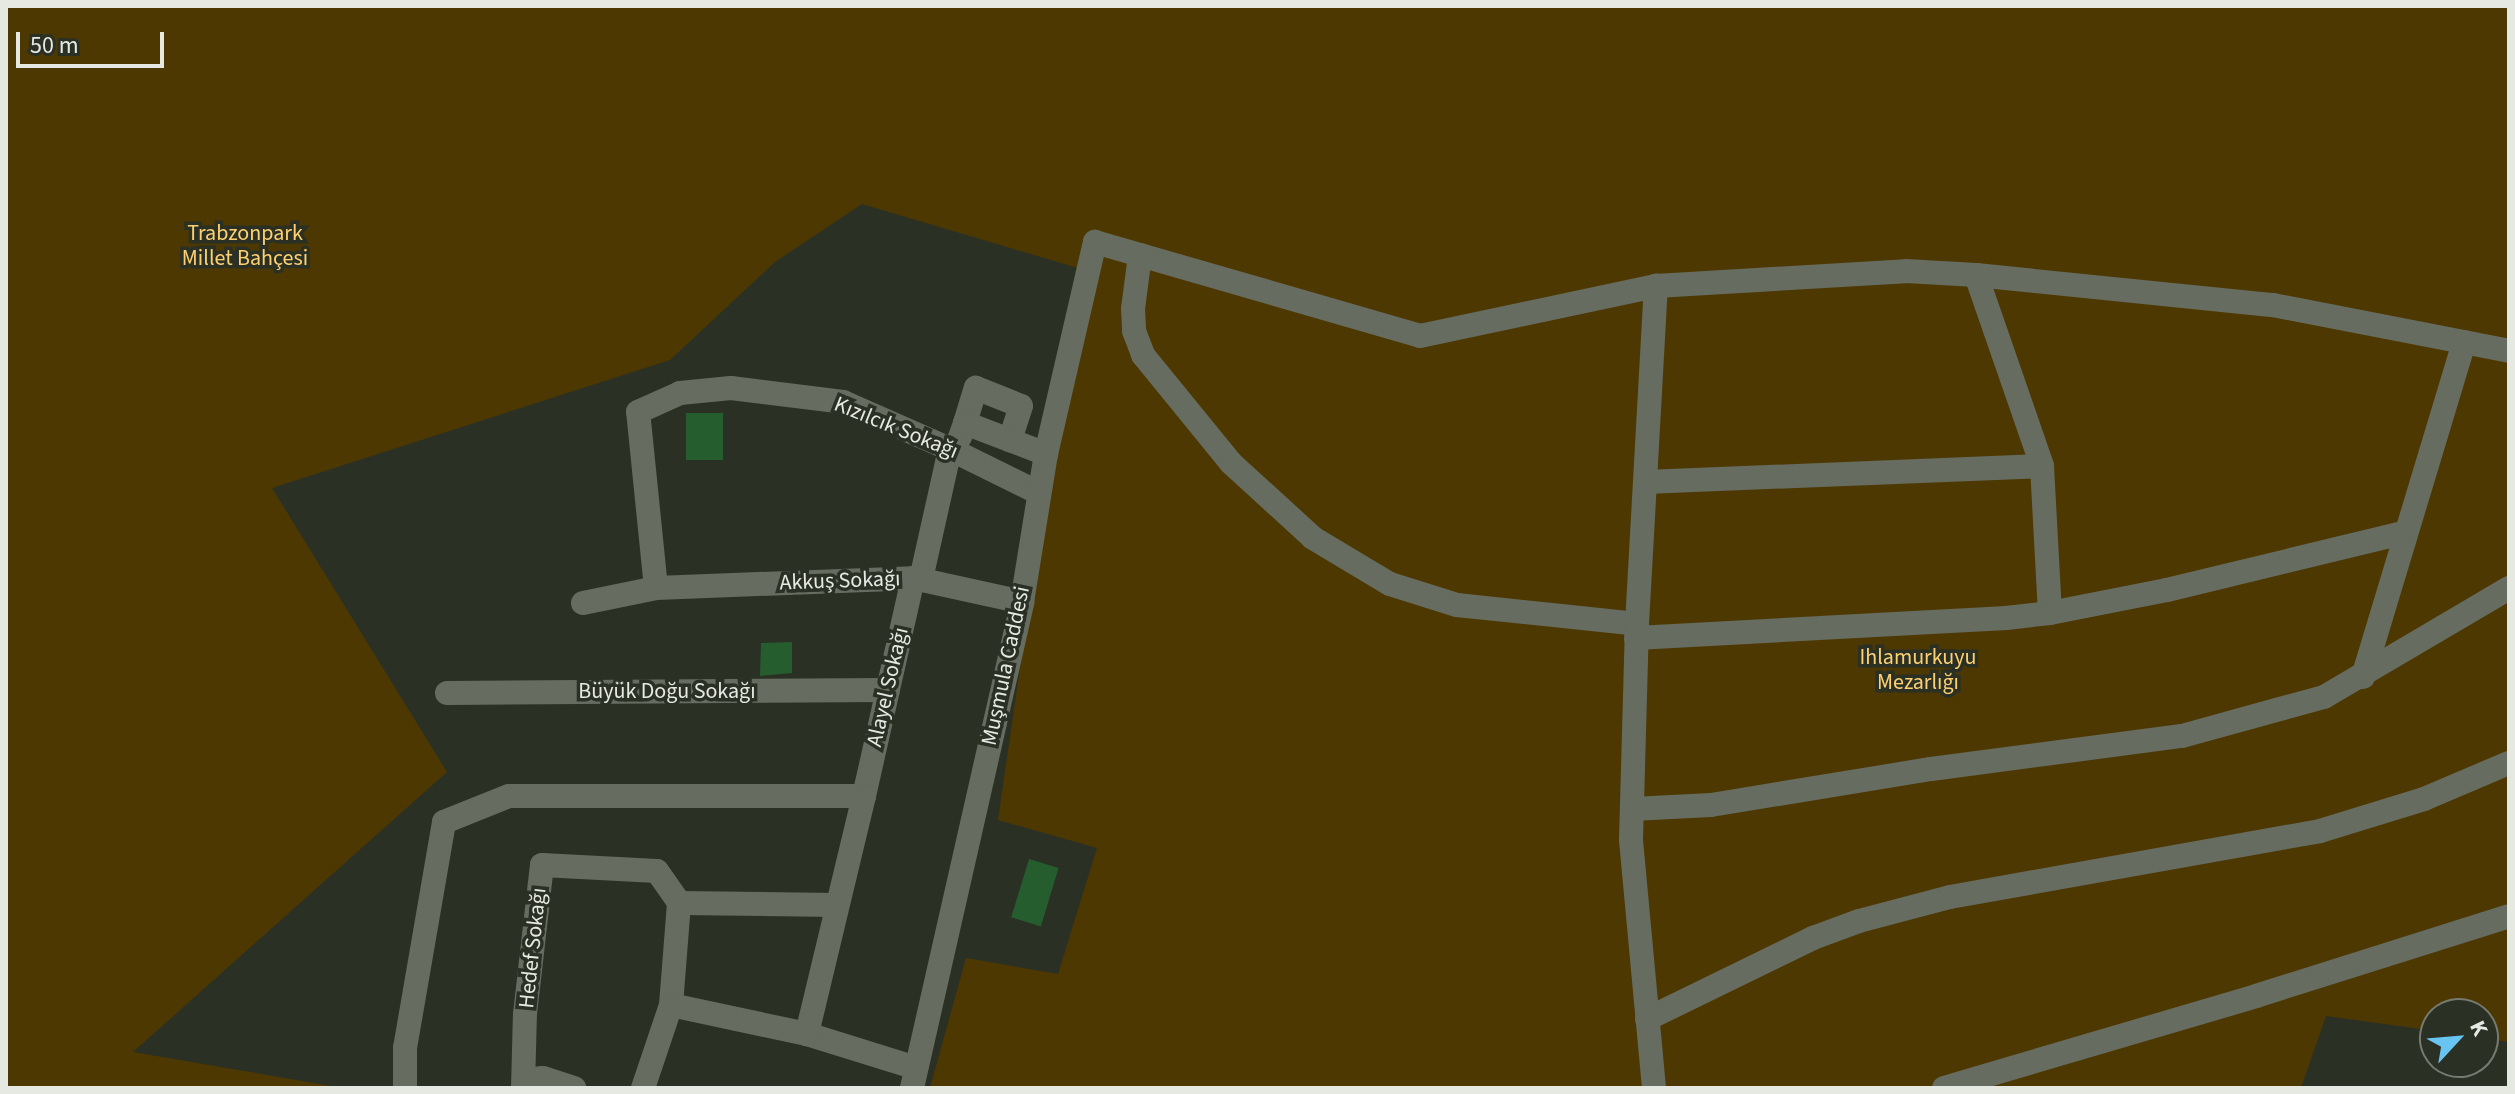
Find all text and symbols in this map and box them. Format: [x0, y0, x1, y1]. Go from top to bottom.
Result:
scale bar [20, 16, 168, 66]
text: 50 m [30, 28, 79, 63]
park label: Trabzonpark Millet Bahçesi [182, 220, 308, 272]
street label: Kızılcık Sokağı [830, 391, 962, 465]
street label: Akkuş Sokağı [779, 566, 901, 596]
street label: Muşmula Caddesi [976, 584, 1036, 748]
street label: Alayel Sokağı [861, 625, 915, 749]
park label: Ihlamurkuyu Mezarlığı [1859, 644, 1977, 696]
street label: Büyük Doğu Sokağı [578, 679, 756, 705]
street label: Hedef Sokağı [514, 886, 552, 1010]
north arrow [2419, 998, 2499, 1078]
text: K [2461, 1015, 2496, 1041]

